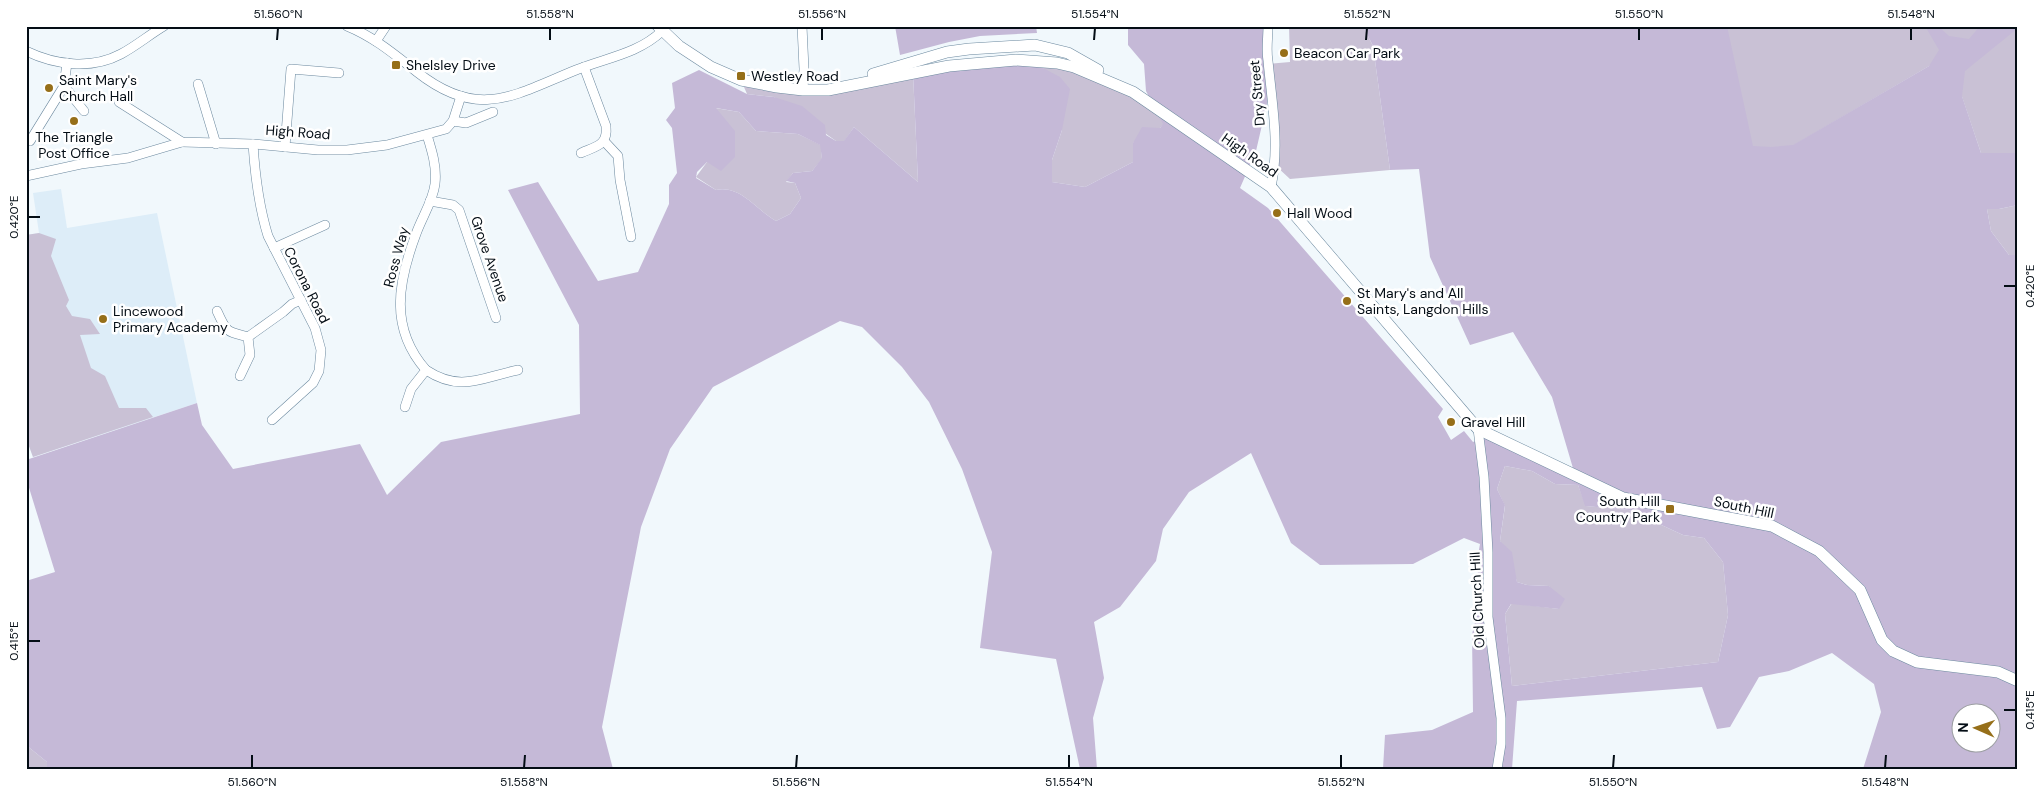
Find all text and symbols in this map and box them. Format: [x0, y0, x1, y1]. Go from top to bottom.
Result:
text: 51.560°N [254, 6, 302, 22]
text: 51.558°N [526, 6, 574, 22]
text: 51.556°N [798, 6, 846, 22]
text: 51.554°N [1071, 6, 1119, 22]
text: 51.552°N [1343, 6, 1391, 22]
text: 51.550°N [1615, 6, 1663, 22]
text: 51.548°N [1887, 6, 1935, 22]
place label: Beacon Car Park [1294, 44, 1400, 62]
marker: Beacon Car Park [1278, 47, 1290, 59]
place label: Shelsley Drive [406, 56, 496, 74]
marker: Shelsley Drive [390, 59, 402, 71]
street label: Dry Street [1245, 59, 1269, 127]
place label: Westley Road [751, 67, 839, 85]
marker: Westley Road [735, 70, 747, 82]
place label: Saint Mary's Church Hall [59, 71, 137, 105]
marker: Saint Mary's Church Hall [43, 82, 55, 94]
marker: The Triangle Post Office [68, 115, 80, 127]
street label: High Road [265, 121, 331, 143]
place label: The Triangle Post Office [35, 128, 113, 162]
street label: High Road [1218, 129, 1282, 181]
text: 0.420°E [6, 195, 22, 239]
place label: Hall Wood [1287, 204, 1352, 222]
marker: Hall Wood [1271, 207, 1283, 219]
street label: Grove Avenue [467, 214, 513, 304]
street label: Ross Way [379, 225, 413, 289]
street label: Corona Road [280, 244, 334, 326]
text: 0.420°E [2022, 264, 2038, 308]
place label: St Mary's and All Saints, Langdon Hills [1357, 284, 1489, 318]
marker: St Mary's and All Saints, Langdon Hills [1341, 295, 1353, 307]
place label: Lincewood Primary Academy [113, 302, 228, 336]
marker: Lincewood Primary Academy [97, 313, 109, 325]
place label: Gravel Hill [1461, 413, 1525, 431]
marker: Gravel Hill [1445, 416, 1457, 428]
place label: South Hill Country Park [1576, 492, 1660, 526]
street label: South Hill [1712, 492, 1776, 522]
marker: South Hill Country Park [1664, 503, 1676, 515]
street label: Old Church Hill [1465, 551, 1489, 649]
text: 0.415°E [6, 621, 22, 661]
text: 0.415°E [2022, 690, 2038, 730]
north arrow [1952, 702, 2002, 752]
text: N [1954, 722, 1972, 733]
text: 51.560°N [228, 774, 276, 790]
text: 51.558°N [500, 774, 548, 790]
text: 51.556°N [772, 774, 820, 790]
text: 51.554°N [1045, 774, 1093, 790]
text: 51.552°N [1317, 774, 1365, 790]
text: 51.550°N [1589, 774, 1637, 790]
text: 51.548°N [1861, 774, 1909, 790]

